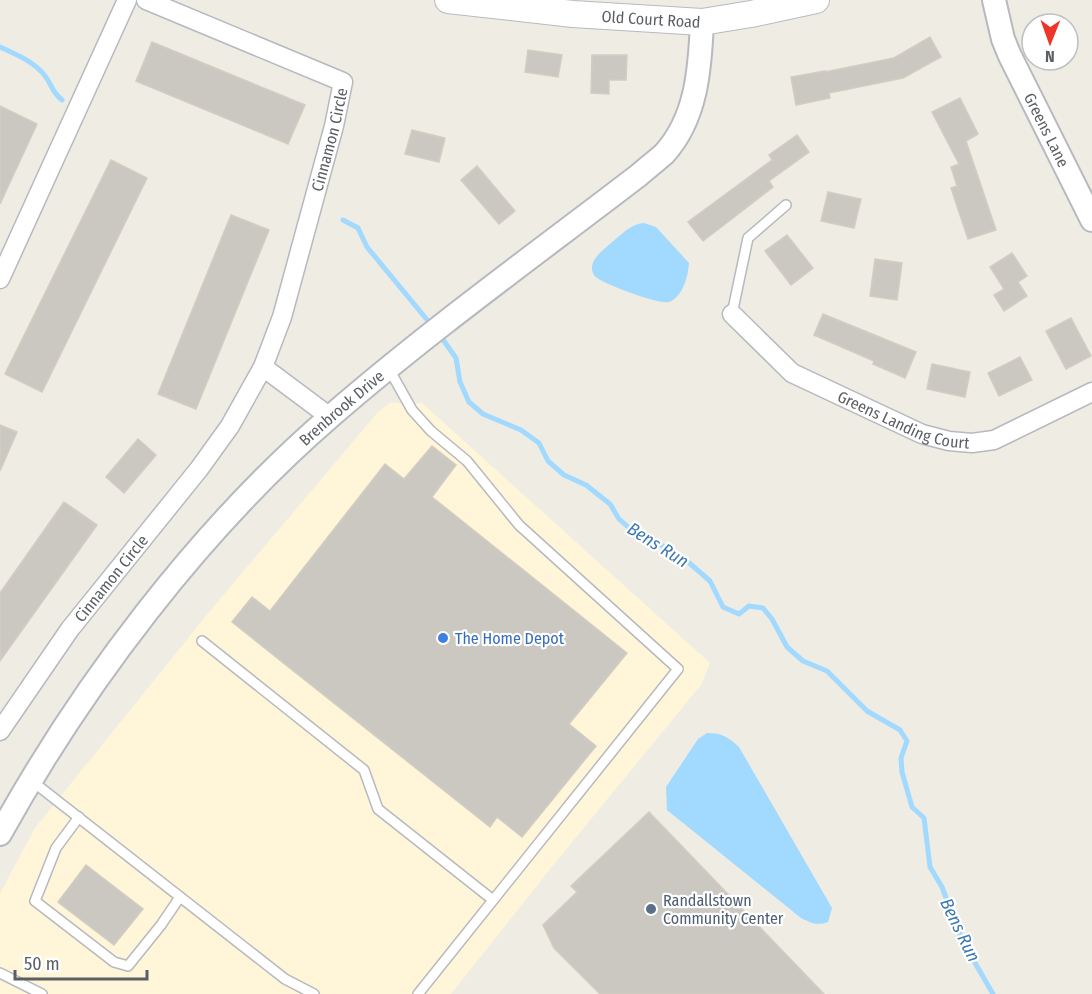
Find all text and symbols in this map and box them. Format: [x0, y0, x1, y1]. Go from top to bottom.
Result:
street label: Old Court Road [601, 6, 701, 31]
north arrow [1020, 12, 1080, 72]
text: N [1045, 47, 1055, 66]
street label: Cinnamon Circle [307, 86, 351, 193]
street label: Greens Lane [1020, 90, 1073, 170]
street label: Brenbrook Drive [295, 366, 388, 449]
street label: Greens Landing Court [835, 386, 971, 452]
water label: Bens Run [623, 518, 693, 572]
street label: Cinnamon Circle [70, 531, 152, 625]
place label: The Home Depot [455, 629, 565, 648]
marker: The Home Depot [436, 631, 450, 645]
place label: Randallstown Community Center [663, 891, 784, 928]
water label: Bens Run [935, 895, 985, 965]
marker: Randallstown Community Center [644, 902, 658, 916]
scale bar [15, 943, 147, 981]
text: 50 m [24, 953, 60, 975]

